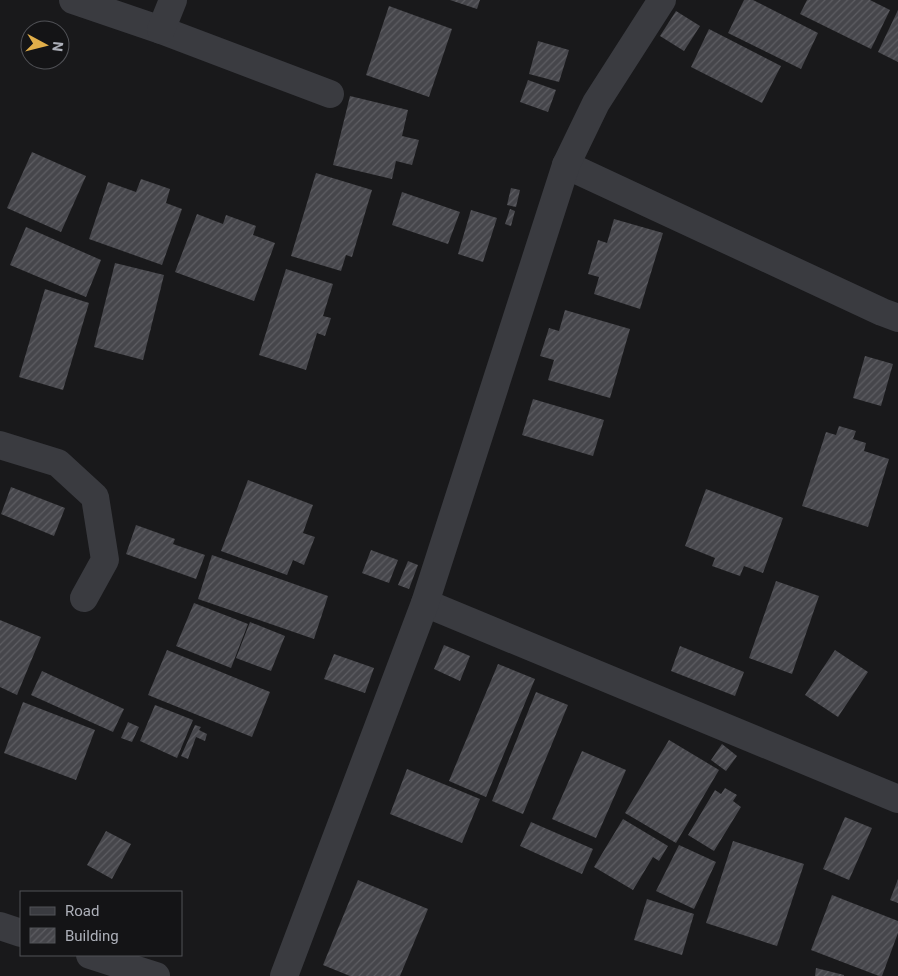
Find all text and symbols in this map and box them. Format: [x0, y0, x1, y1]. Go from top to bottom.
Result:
north arrow [20, 20, 70, 70]
text: N [49, 41, 66, 52]
legend [20, 891, 182, 956]
text: Road [65, 902, 99, 920]
text: Building [65, 927, 119, 945]

